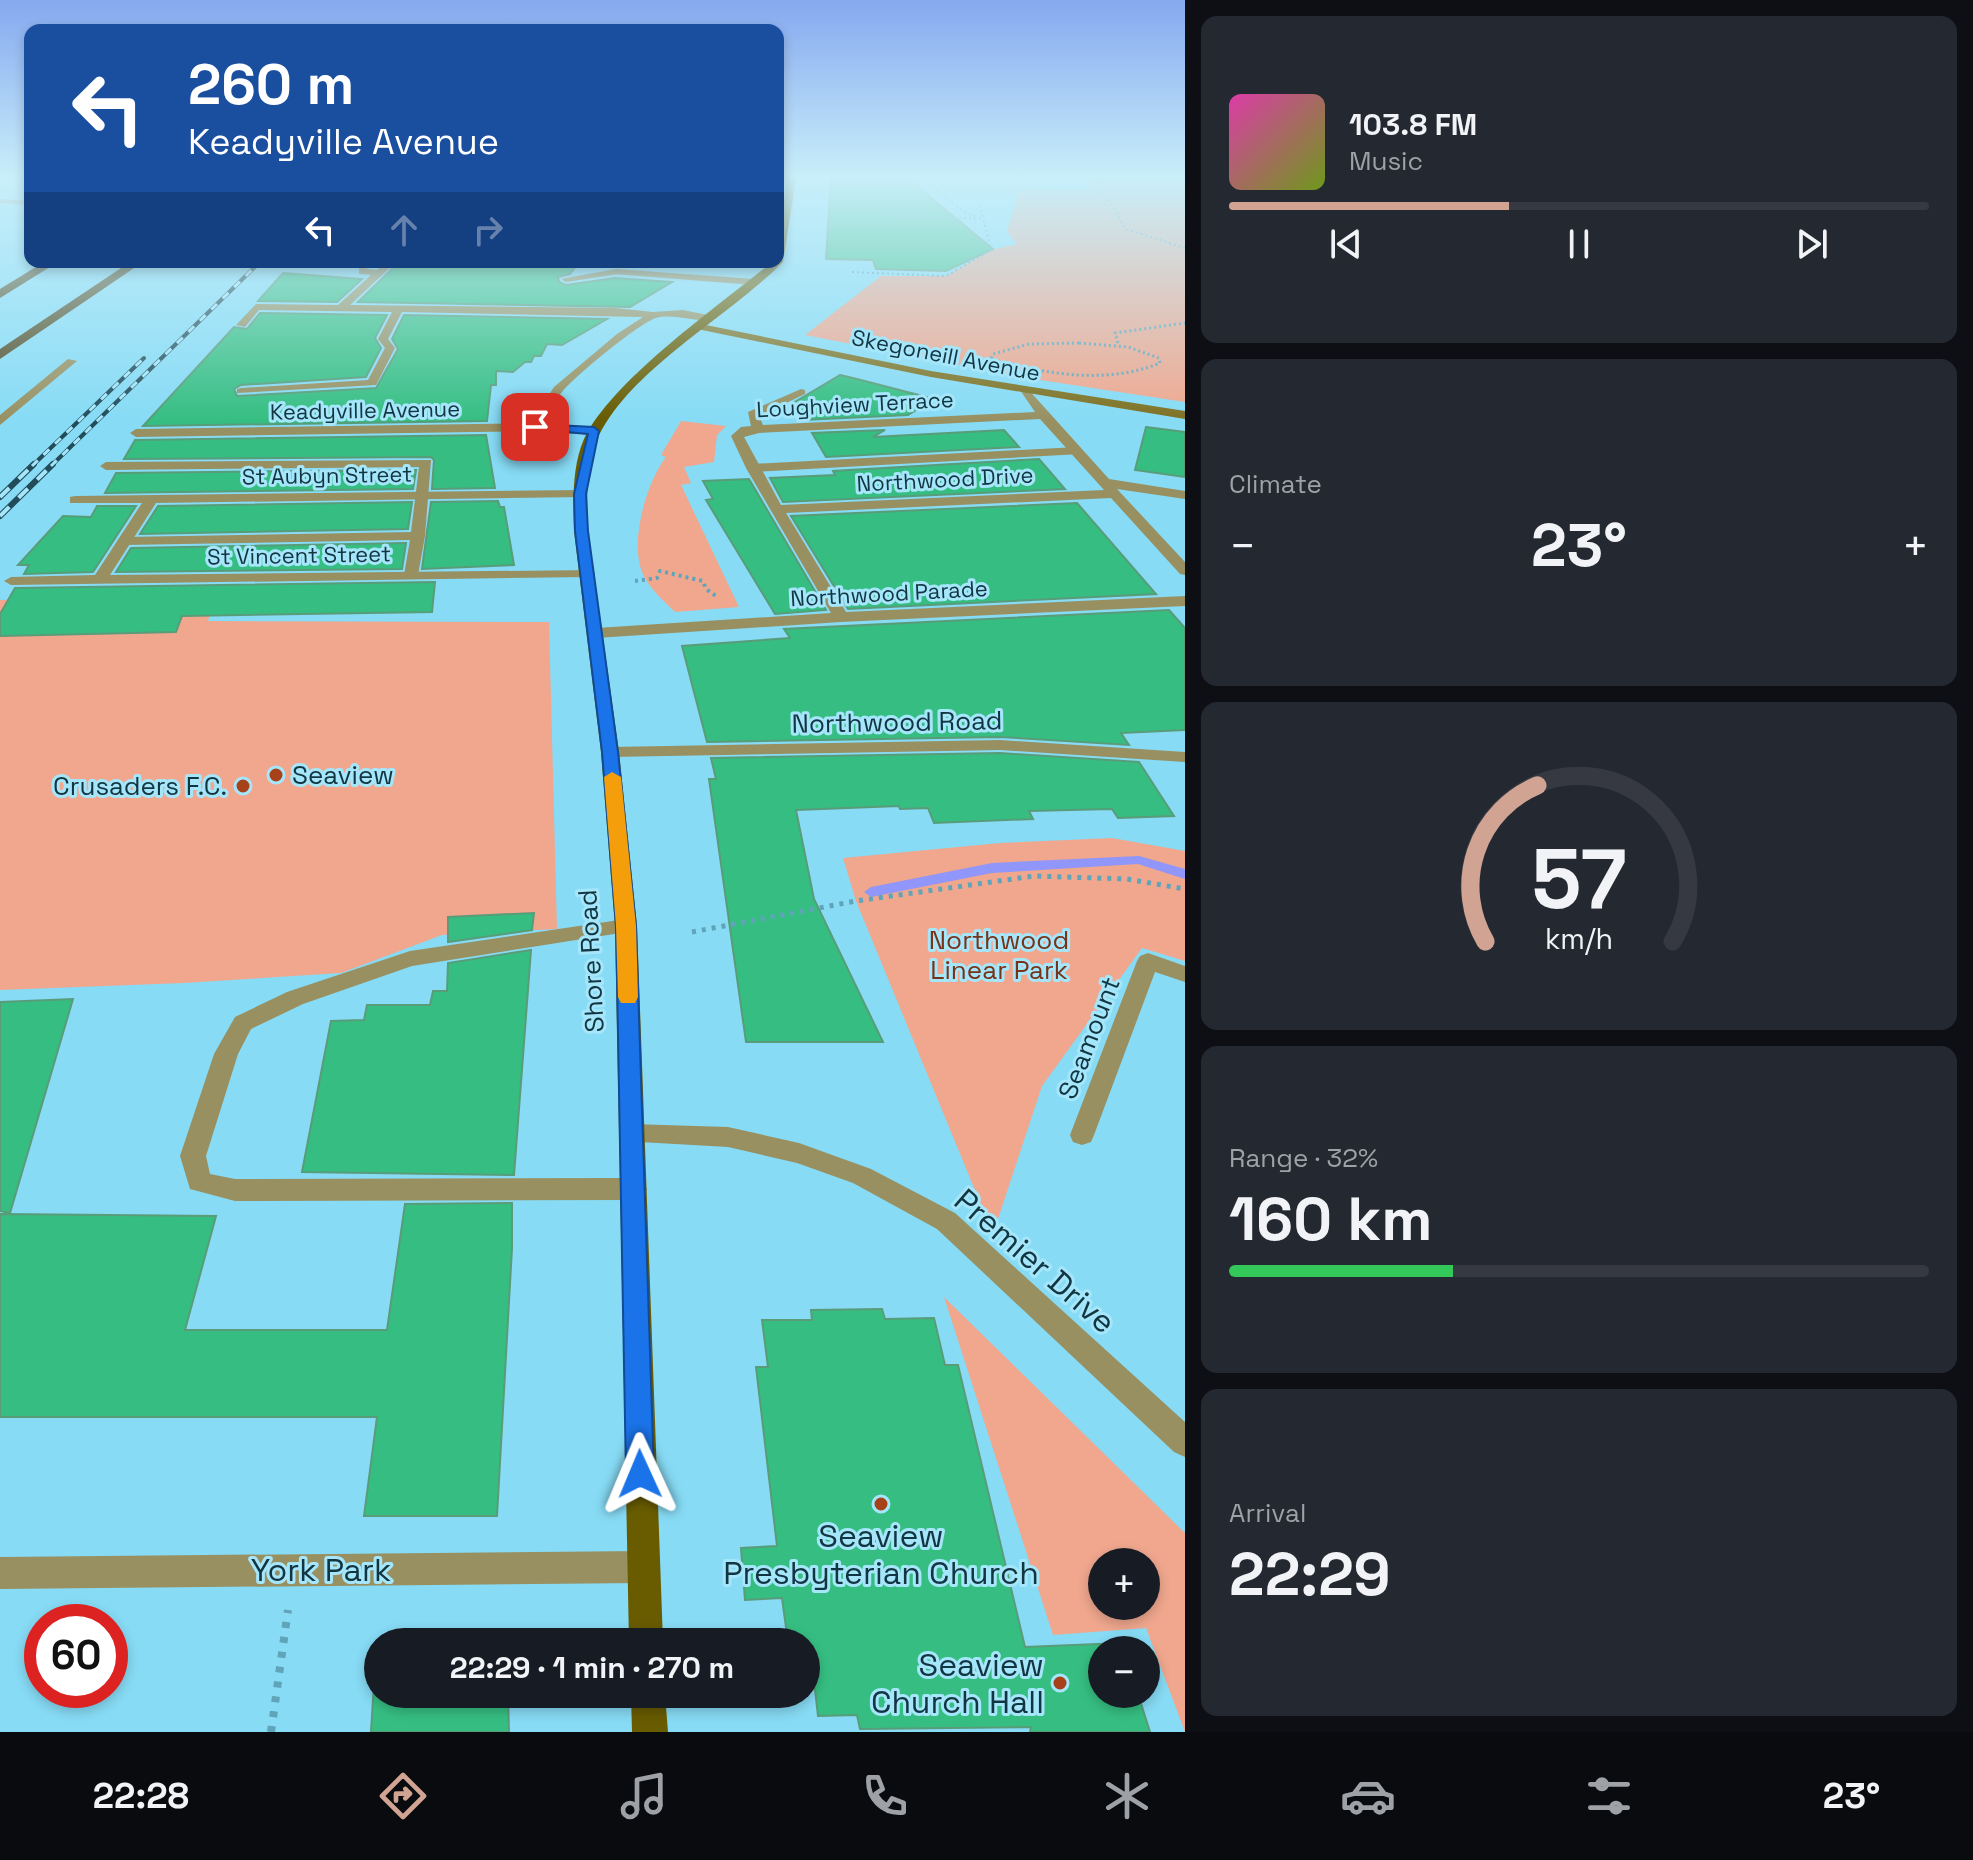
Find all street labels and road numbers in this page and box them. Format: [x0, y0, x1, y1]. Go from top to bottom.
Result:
street label: Skegoneill Avenue [849, 323, 1043, 387]
street label: Loughview Terrace [756, 385, 954, 423]
street label: Keadyville Avenue [270, 394, 460, 426]
street label: St Aubyn Street [242, 460, 412, 490]
street label: Northwood Drive [856, 460, 1034, 498]
street label: St Vincent Street [207, 539, 391, 571]
street label: Northwood Parade [790, 574, 988, 612]
street label: Northwood Road [791, 703, 1003, 741]
street label: Shore Road [570, 889, 612, 1033]
street label: Seamount [1050, 972, 1128, 1104]
street label: Premier Drive [946, 1180, 1124, 1342]
street label: York Park [251, 1550, 391, 1590]

